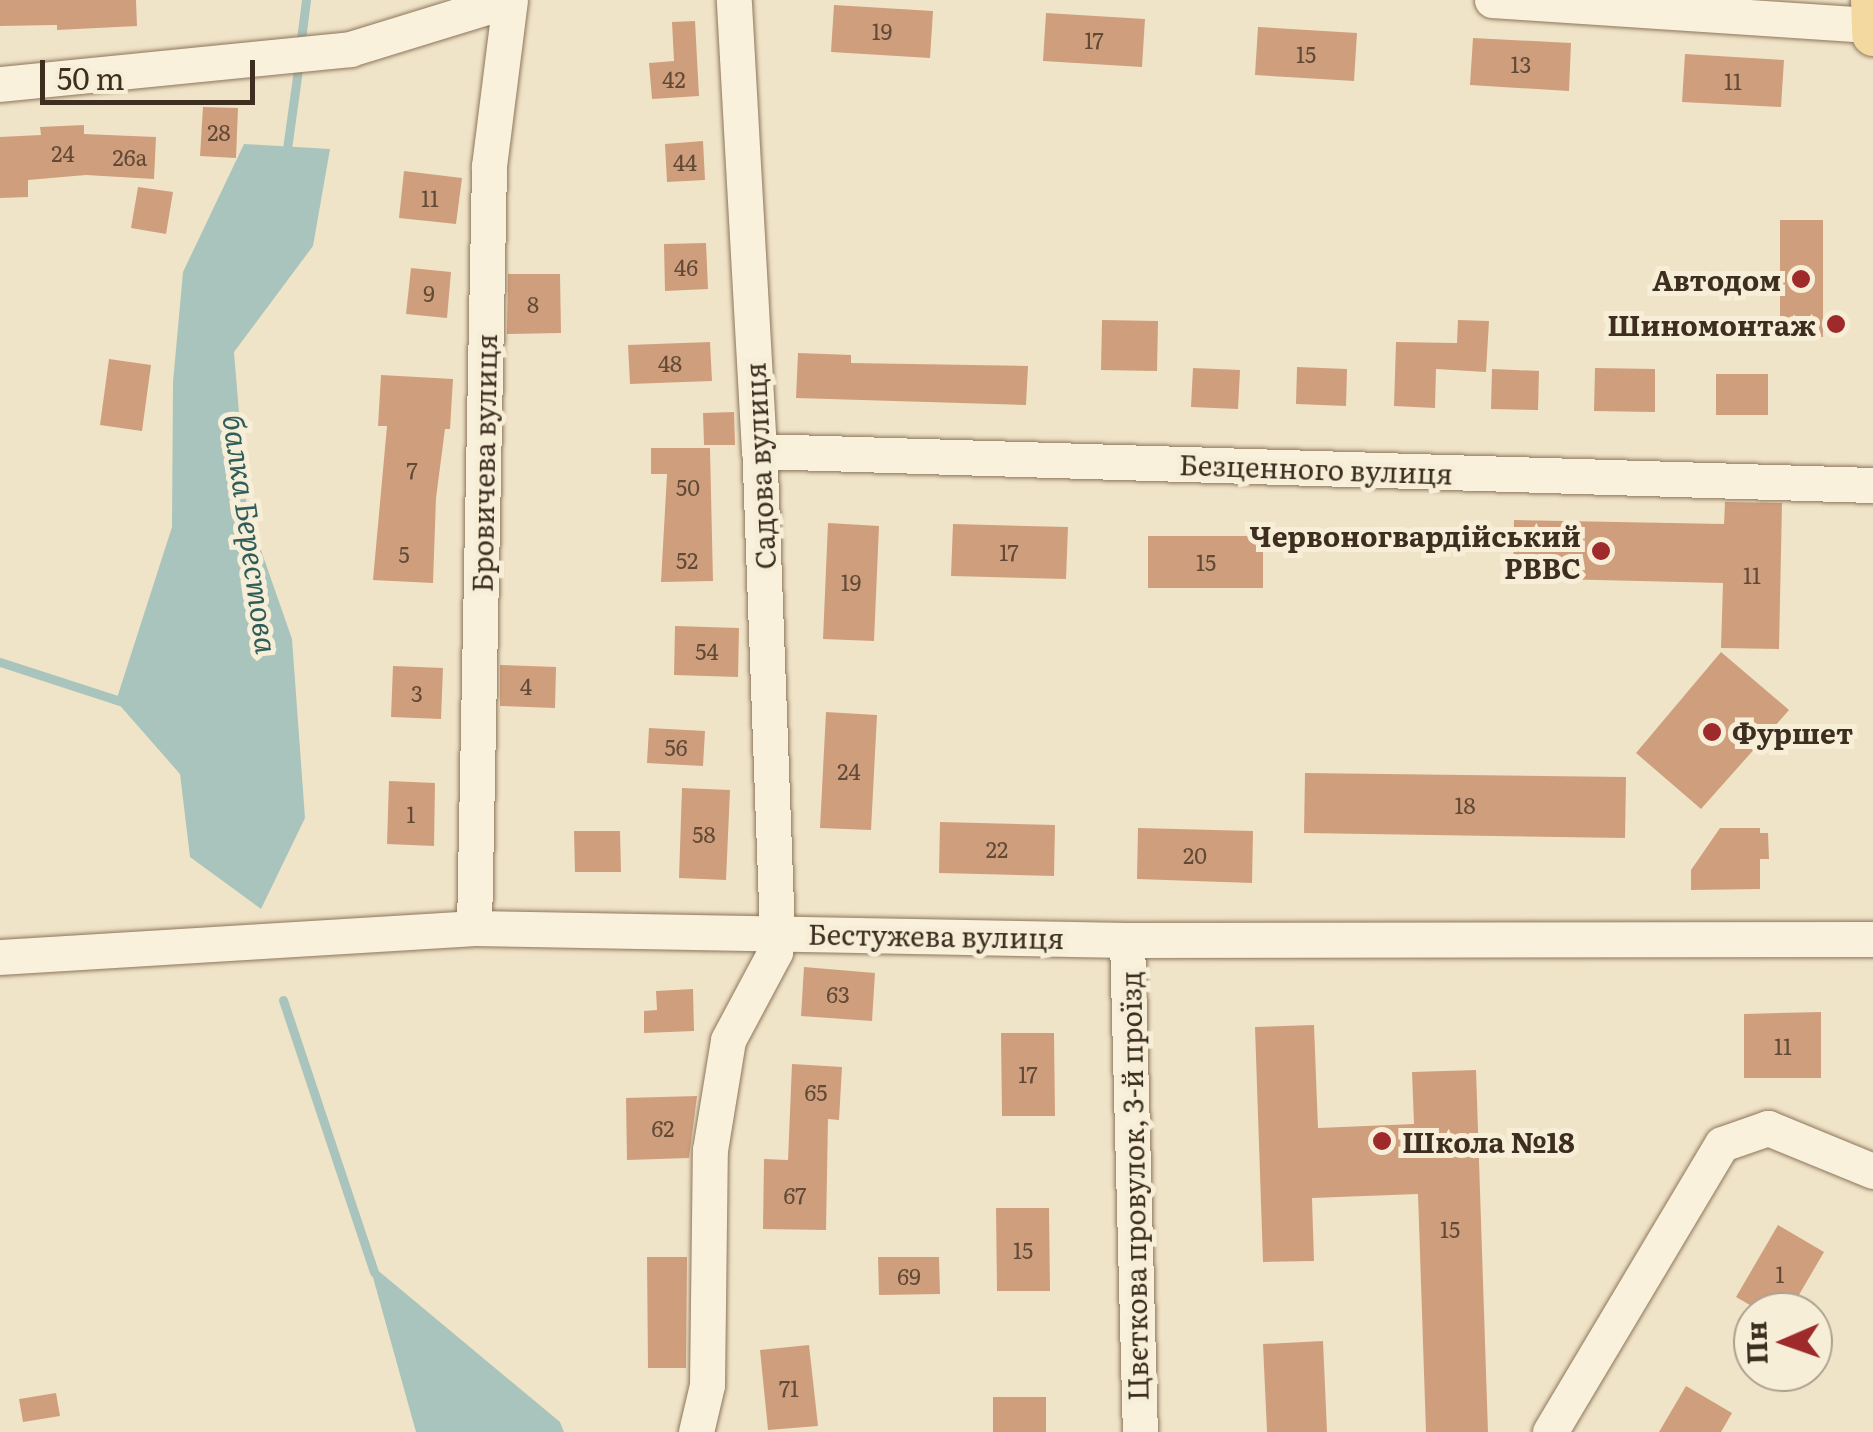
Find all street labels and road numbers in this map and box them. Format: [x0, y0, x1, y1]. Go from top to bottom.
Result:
street label: Бровичева вулиця [464, 333, 502, 593]
street label: Садова вулиця [737, 362, 781, 570]
street label: Безценного вулиця [1179, 446, 1453, 490]
street label: Бестужева вулиця [808, 916, 1064, 954]
street label: Цвєткова провулок, 3-й проїзд [1112, 971, 1154, 1401]

